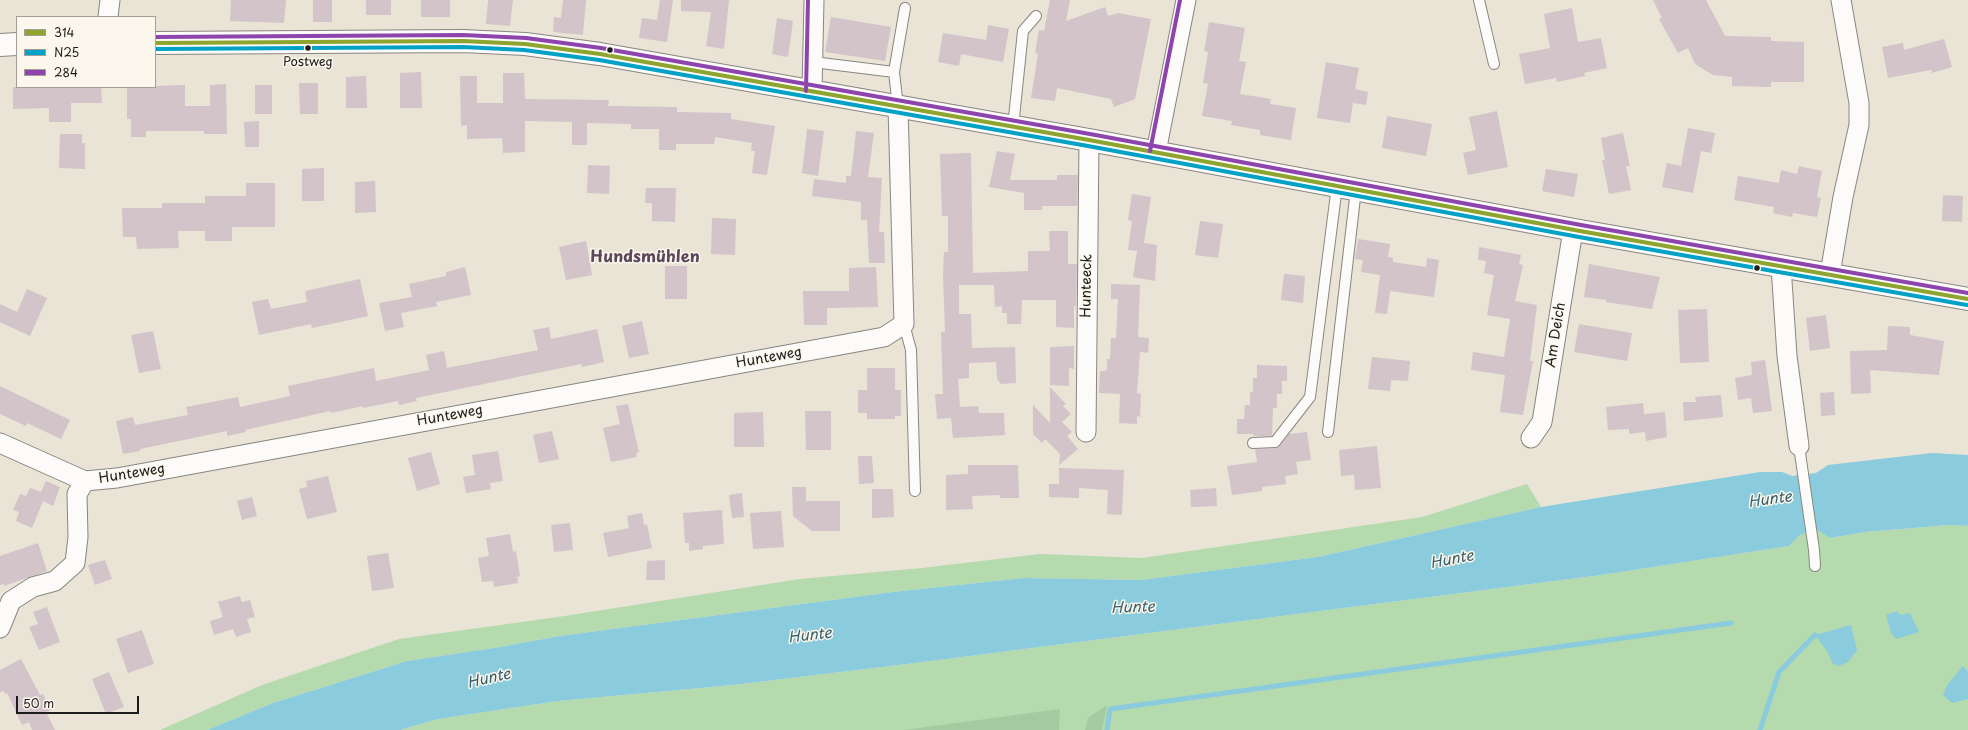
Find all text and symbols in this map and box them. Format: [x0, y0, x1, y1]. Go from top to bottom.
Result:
legend [16, 16, 156, 88]
text: 314 [54, 23, 75, 41]
text: N25 [54, 43, 79, 61]
marker: Postweg [303, 43, 313, 53]
unlabelled marker [605, 45, 615, 55]
place label: Postweg [283, 54, 333, 70]
text: 284 [54, 63, 78, 81]
district label: Hundsmühlen [590, 248, 700, 268]
street label: Hunteeck [1078, 254, 1096, 318]
unlabelled marker [1752, 263, 1762, 273]
street label: Am Deich [1543, 301, 1569, 369]
street label: Hunteweg [735, 344, 803, 372]
street label: Hunteweg [416, 402, 484, 430]
street label: Hunteweg [98, 460, 166, 488]
water label: Hunte [1747, 488, 1793, 512]
water label: Hunte [1429, 547, 1475, 573]
water label: Hunte [1111, 598, 1155, 618]
water label: Hunte [787, 624, 833, 648]
water label: Hunte [466, 665, 512, 693]
scale bar [18, 688, 141, 714]
text: 50 m [23, 694, 54, 712]

